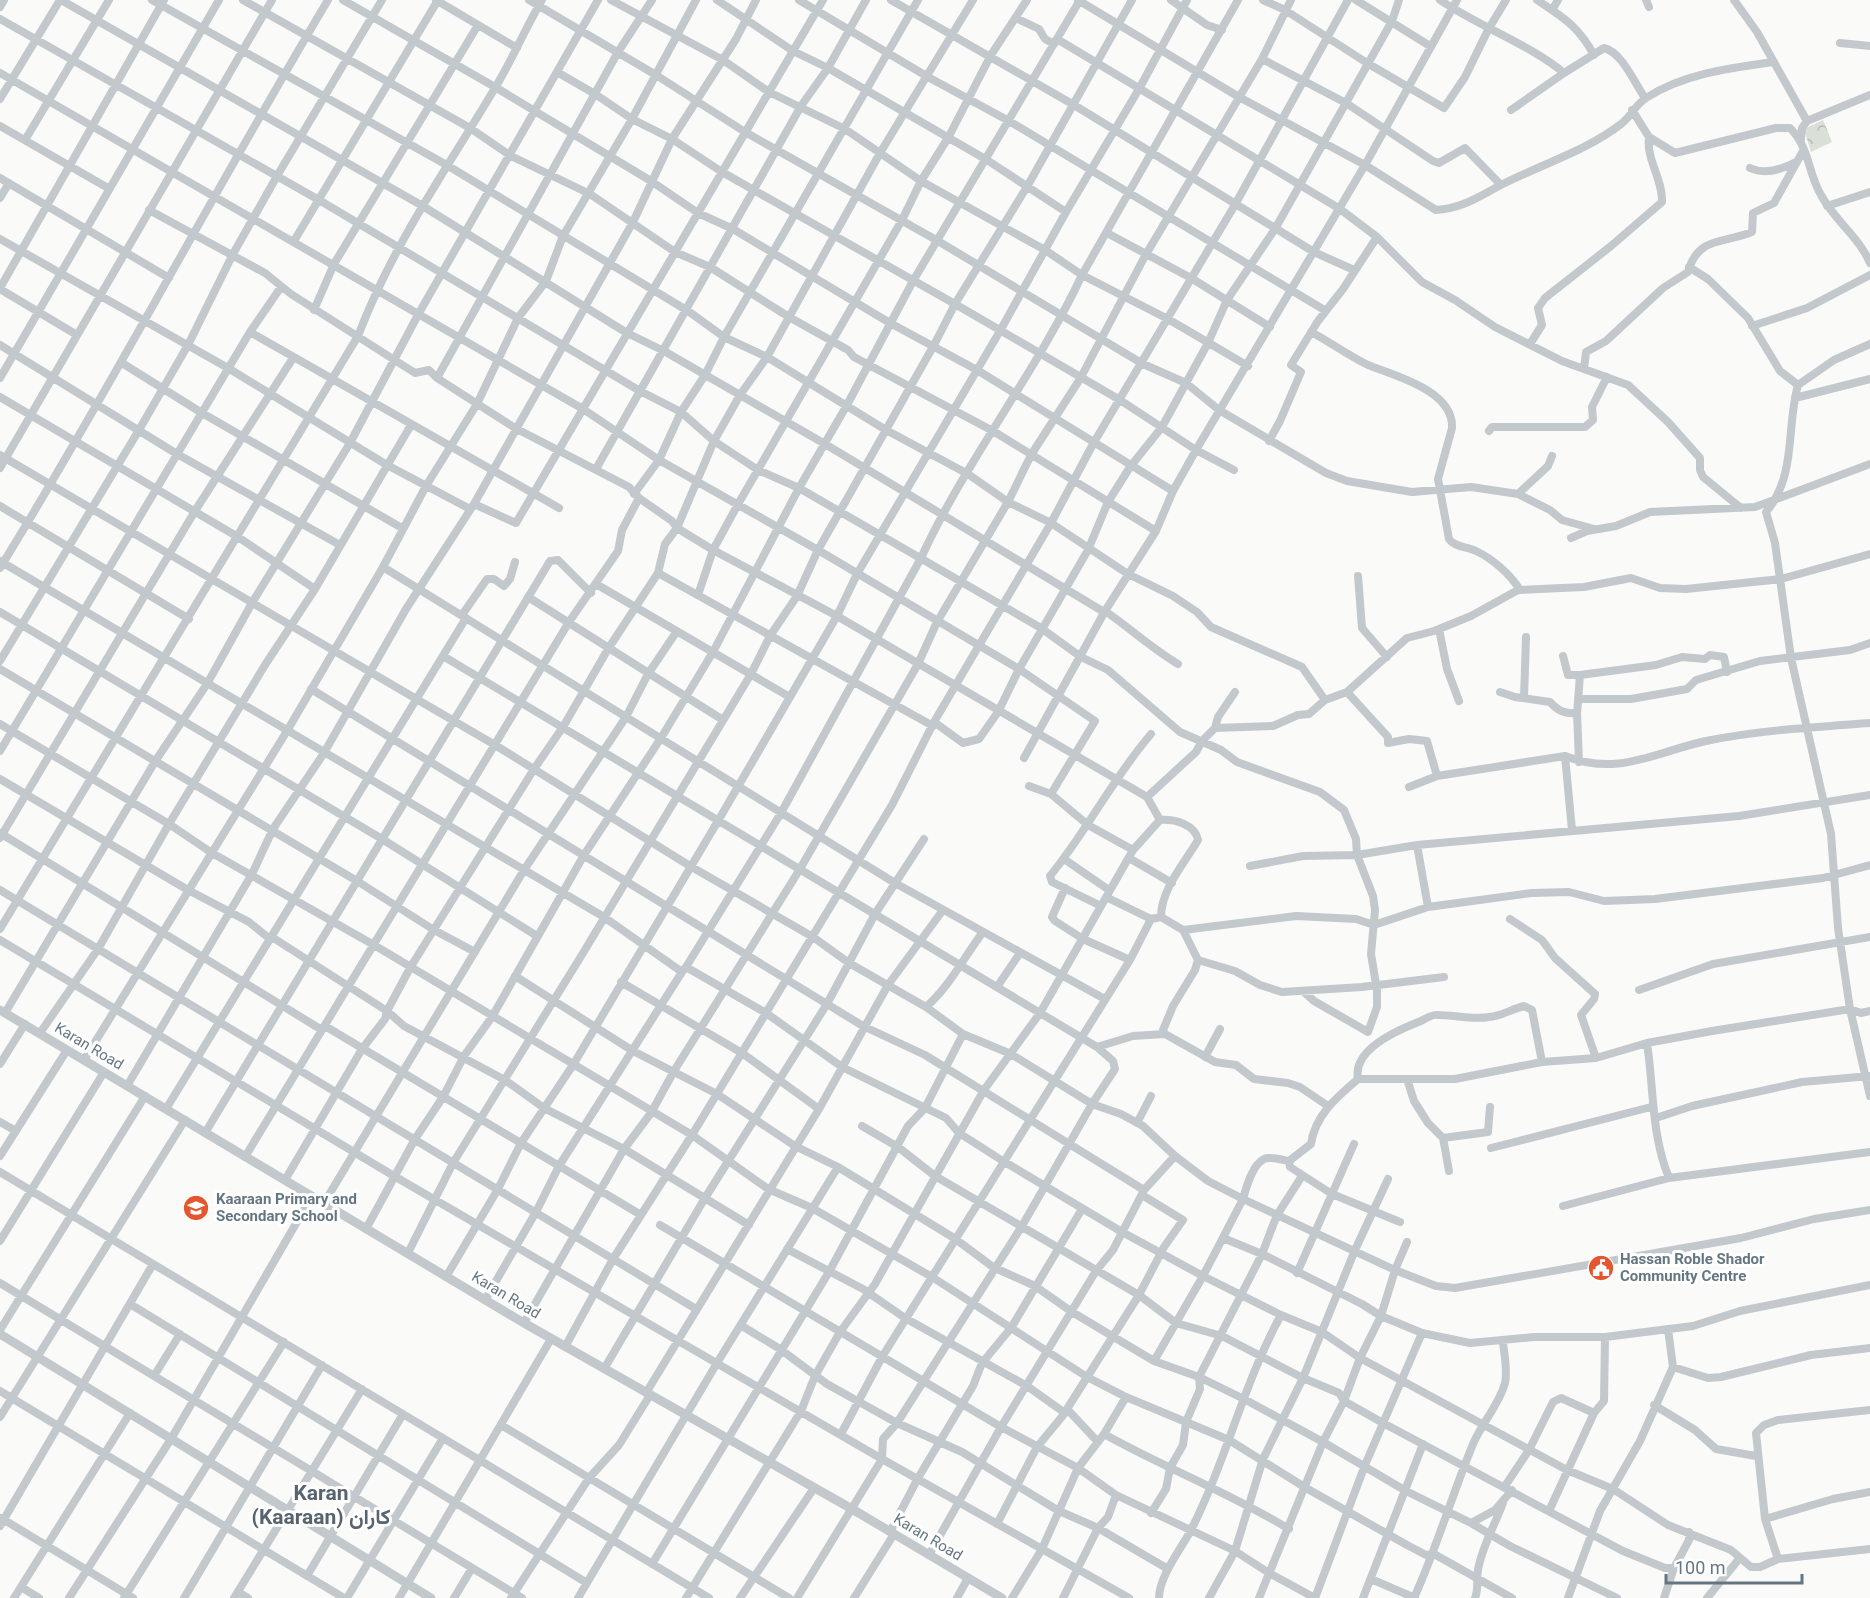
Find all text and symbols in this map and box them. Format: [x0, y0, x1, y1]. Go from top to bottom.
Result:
street label: Karan Road [51, 1018, 127, 1074]
place label: Kaaraan Primary and Secondary School [216, 1190, 357, 1225]
school or university icon: Kaaraan Primary and Secondary School [181, 1193, 211, 1223]
place label: Hassan Roble Shador Community Centre [1620, 1250, 1765, 1285]
public building icon: Hassan Roble Shador Community Centre [1586, 1253, 1616, 1283]
street label: Karan Road [468, 1267, 544, 1323]
district label: Karan (Kaaraan) كاران [252, 1481, 390, 1530]
street label: Karan Road [890, 1509, 966, 1565]
scale bar [1666, 1547, 1802, 1585]
text: 100 m [1675, 1557, 1726, 1578]

